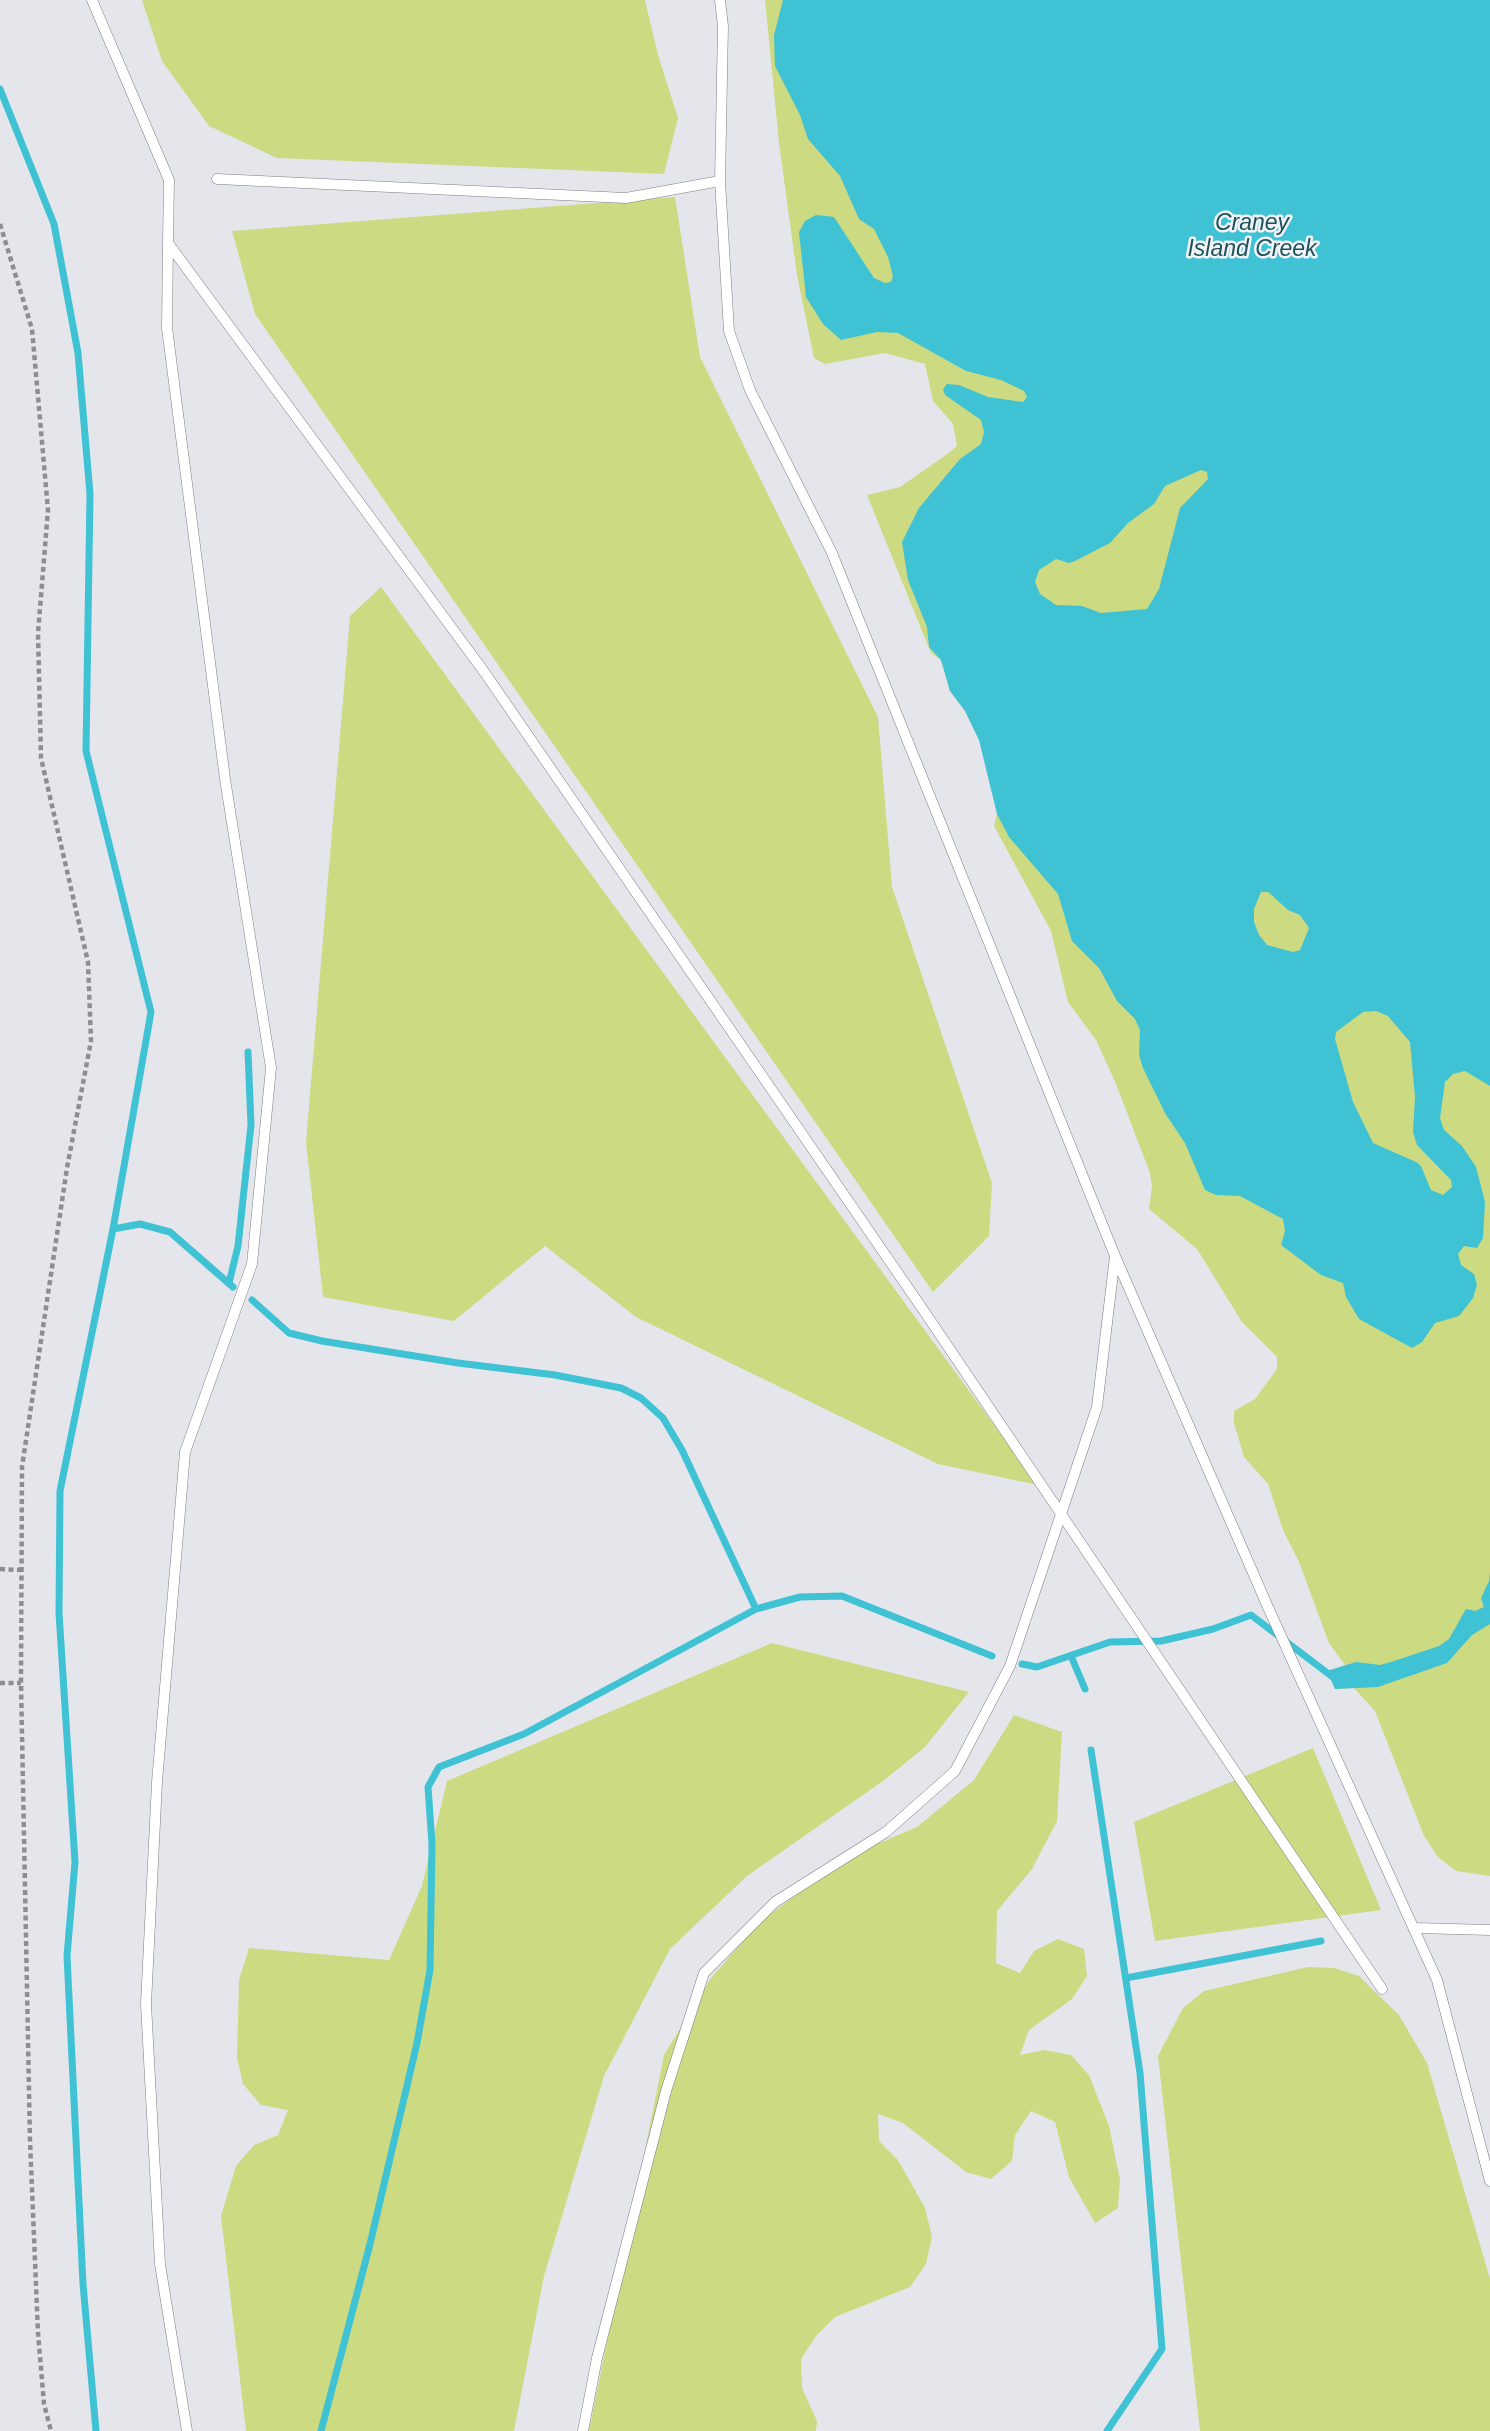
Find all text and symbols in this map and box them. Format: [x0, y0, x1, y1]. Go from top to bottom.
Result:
water label: Craney Island Creek [1187, 210, 1317, 264]

